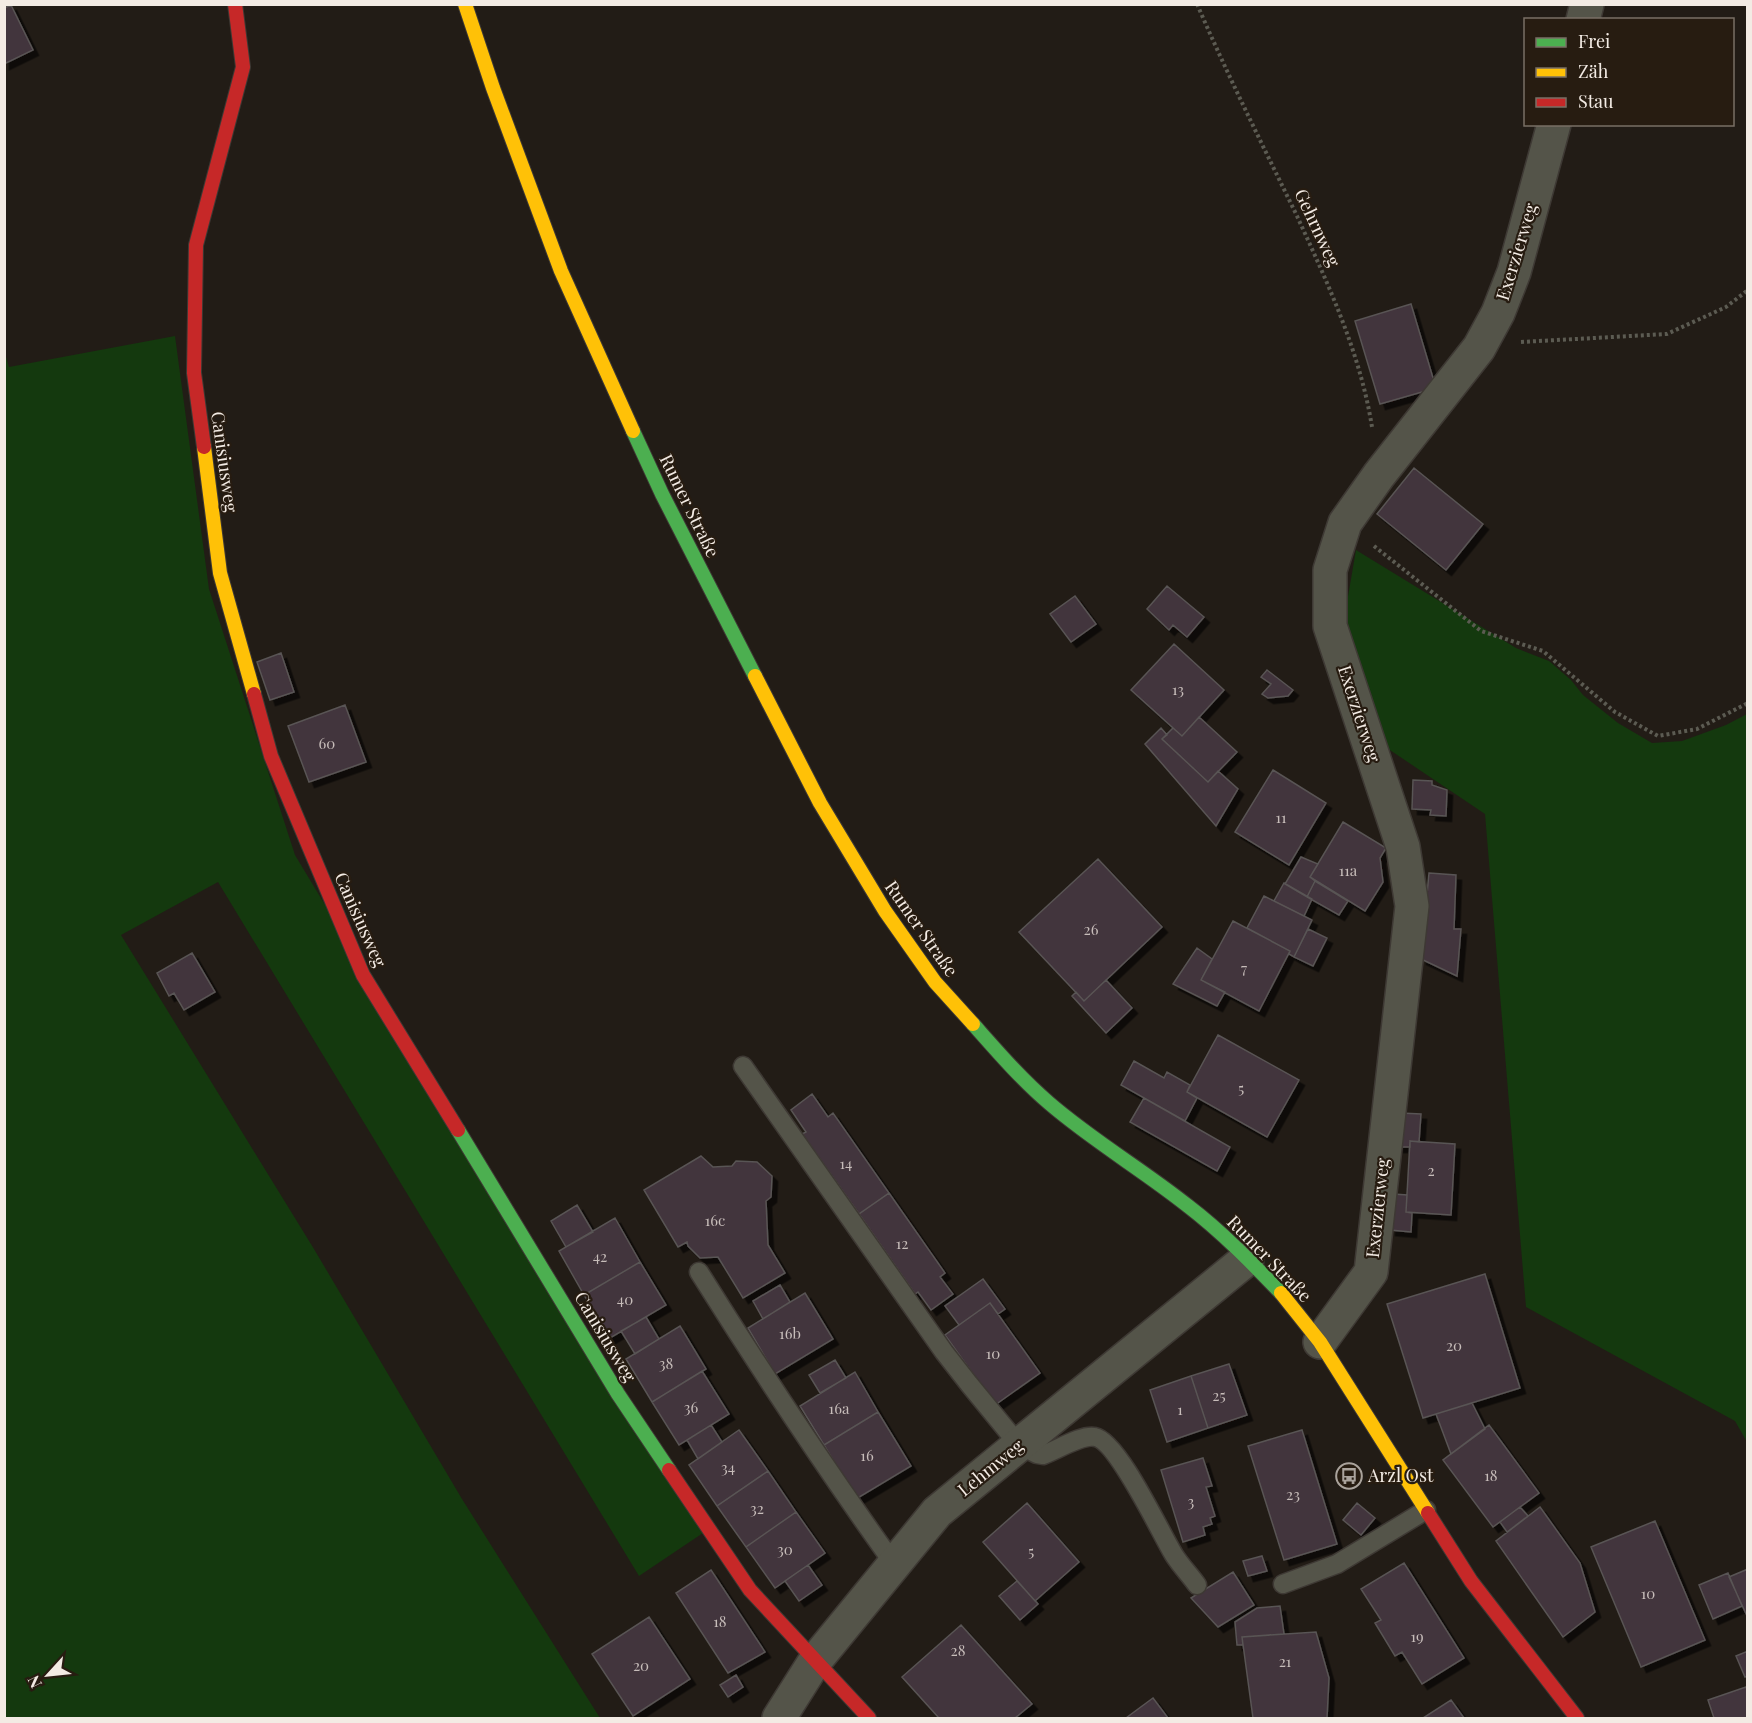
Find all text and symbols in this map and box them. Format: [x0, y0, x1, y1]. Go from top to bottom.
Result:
legend [1524, 18, 1734, 126]
text: Frei [1578, 29, 1610, 53]
text: Zäh [1578, 59, 1609, 83]
text: Stau [1578, 89, 1614, 113]
street label: Gehrnweg [1289, 185, 1347, 271]
street label: Exerzierweg [1490, 200, 1542, 303]
street label: Canisiusweg [206, 410, 244, 514]
street label: Rumer Straße [655, 450, 725, 561]
street label: Exerzierweg [1333, 662, 1387, 766]
house number: 13 [1172, 679, 1184, 699]
house number: 60 [319, 733, 335, 753]
house number: 11 [1275, 807, 1287, 827]
house number: 11a [1339, 860, 1358, 880]
street label: Canisiusweg [329, 868, 393, 971]
street label: Rumer Straße [880, 876, 964, 981]
house number: 26 [1084, 919, 1099, 939]
house number: 7 [1241, 958, 1247, 978]
house number: 5 [1238, 1078, 1244, 1098]
house number: 14 [840, 1153, 852, 1173]
street label: Exerzierweg [1360, 1156, 1394, 1259]
house number: 2 [1427, 1160, 1435, 1180]
house number: 16c [705, 1210, 725, 1230]
street label: Rumer Straße [1222, 1210, 1317, 1307]
house number: 12 [896, 1233, 908, 1253]
house number: 42 [593, 1246, 607, 1266]
street label: Canisiusweg [569, 1287, 643, 1387]
house number: 40 [617, 1289, 633, 1309]
house number: 16b [779, 1323, 801, 1343]
house number: 20 [1446, 1335, 1462, 1355]
house number: 10 [986, 1343, 1000, 1363]
house number: 38 [659, 1353, 673, 1373]
house number: 25 [1212, 1385, 1226, 1405]
house number: 36 [684, 1397, 698, 1417]
house number: 16a [829, 1398, 850, 1418]
house number: 1 [1177, 1399, 1183, 1419]
street label: Lehmweg [952, 1433, 1029, 1501]
house number: 16 [860, 1445, 874, 1465]
house number: 34 [721, 1457, 735, 1477]
bus stop icon: Arzl Ost [1334, 1461, 1364, 1491]
place label: Arzl Ost [1367, 1463, 1434, 1487]
house number: 18 [1484, 1465, 1498, 1485]
house number: 23 [1286, 1484, 1300, 1504]
house number: 3 [1188, 1491, 1195, 1511]
house number: 32 [750, 1498, 764, 1518]
house number: 30 [777, 1539, 793, 1559]
house number: 5 [1028, 1541, 1034, 1561]
house number: 10 [1641, 1583, 1655, 1603]
house number: 18 [713, 1611, 727, 1631]
house number: 19 [1410, 1626, 1424, 1646]
house number: 28 [951, 1640, 966, 1660]
north arrow [18, 1645, 78, 1705]
house number: 21 [1279, 1651, 1292, 1671]
house number: 20 [633, 1655, 649, 1675]
text: N [22, 1672, 46, 1692]

